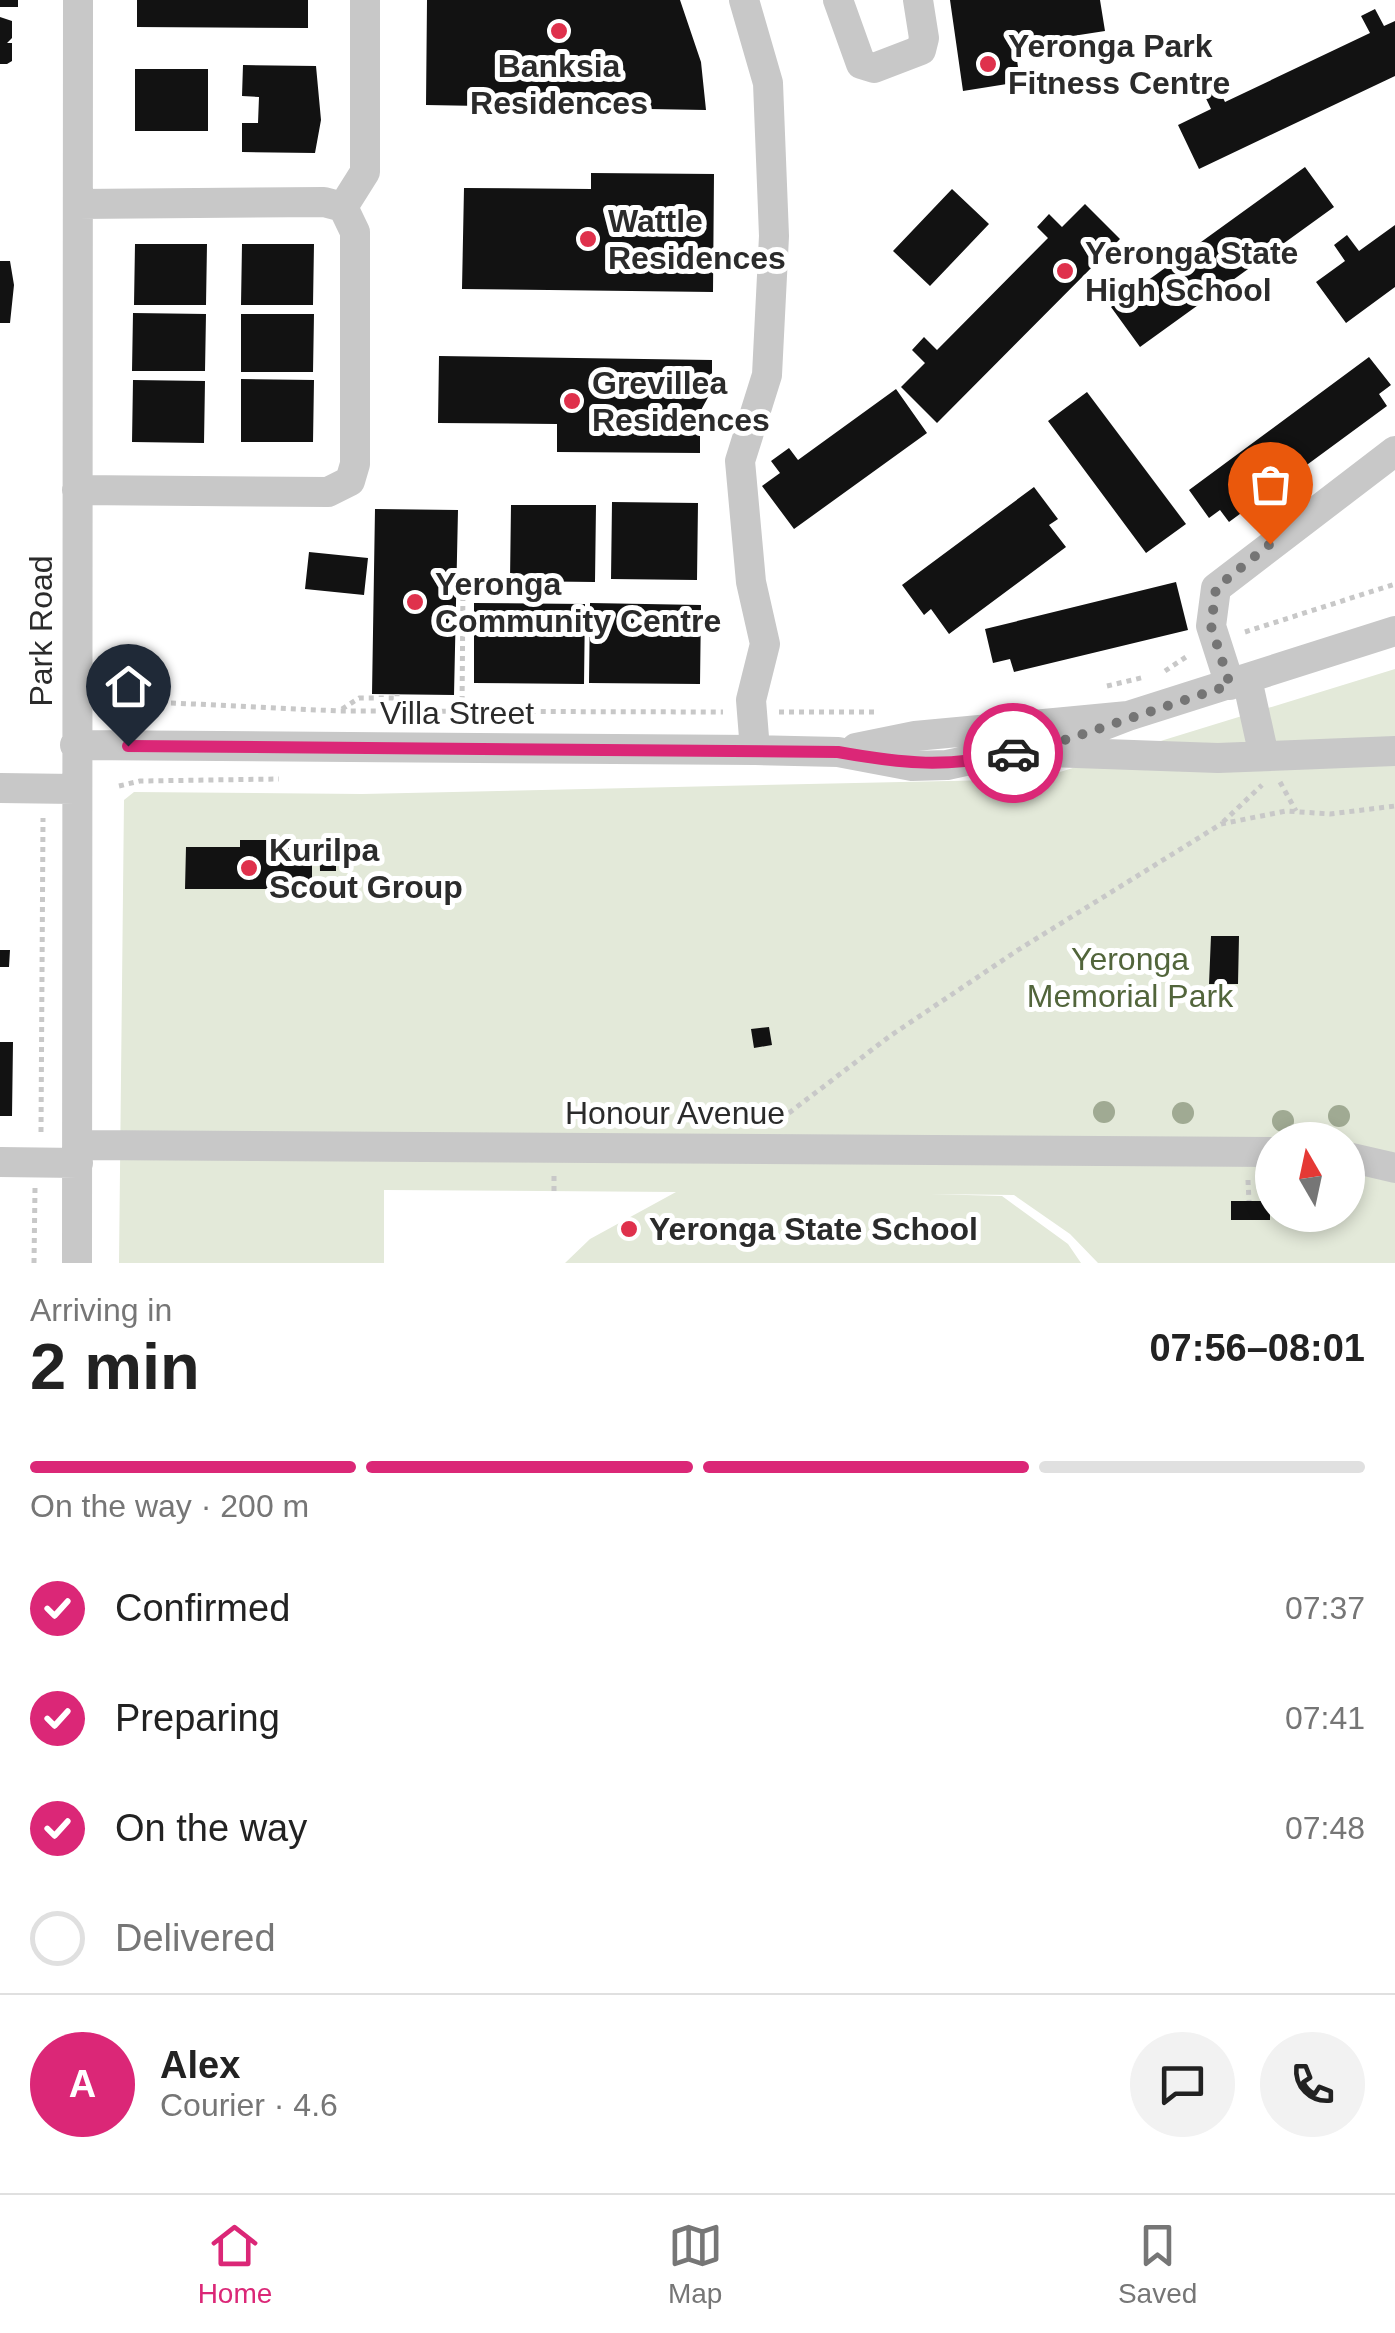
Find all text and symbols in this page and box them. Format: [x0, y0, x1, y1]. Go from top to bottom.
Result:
marker: Banksia Residences [548, 20, 570, 42]
place label: Yeronga Park Fitness Centre [1008, 28, 1230, 101]
place label: Banksia Residences [470, 48, 648, 121]
marker: Yeronga Park Fitness Centre [977, 53, 999, 75]
place label: Wattle Residences [608, 203, 786, 276]
marker: Wattle Residences [577, 228, 599, 250]
place label: Yeronga State High School [1085, 235, 1298, 308]
marker: Yeronga State High School [1054, 260, 1076, 282]
place label: Grevillea Residences [592, 365, 770, 438]
marker: Grevillea Residences [561, 390, 583, 412]
pin [1228, 442, 1313, 545]
icon: bag [1243, 457, 1298, 512]
street label: Park Road [23, 555, 59, 707]
place label: Yeronga Community Centre [435, 566, 721, 639]
marker: Yeronga Community Centre [404, 591, 426, 613]
pin [86, 644, 171, 747]
icon: home [101, 659, 156, 714]
street label: Villa Street [380, 695, 534, 731]
courier [963, 703, 1063, 803]
icon: car [986, 726, 1041, 781]
place label: Kurilpa Scout Group [269, 832, 463, 905]
marker: Kurilpa Scout Group [238, 857, 260, 879]
park label: Yeronga Memorial Park [1027, 941, 1234, 1014]
street label: Honour Avenue [565, 1095, 785, 1131]
north arrow [1255, 1122, 1365, 1232]
map controls [1255, 1122, 1365, 1232]
place label: Yeronga State School [649, 1211, 978, 1247]
marker: Yeronga State School [618, 1218, 640, 1240]
text: Arriving in [30, 1292, 172, 1328]
text: 07:56–08:01 [1149, 1327, 1365, 1369]
text: 2 min [30, 1330, 200, 1403]
text: On the way · 200 m [30, 1488, 309, 1524]
icon: check [30, 1581, 85, 1636]
text: Confirmed [115, 1587, 290, 1629]
text: 07:37 [1285, 1590, 1365, 1626]
icon: check [30, 1691, 85, 1746]
text: Preparing [115, 1697, 280, 1739]
text: 07:41 [1285, 1700, 1365, 1736]
icon: check [30, 1801, 85, 1856]
text: On the way [115, 1807, 307, 1849]
text: 07:48 [1285, 1810, 1365, 1846]
text: Delivered [115, 1917, 276, 1959]
button: chat [1130, 2032, 1235, 2137]
button: phone [1260, 2032, 1365, 2137]
text: Alex [160, 2044, 240, 2086]
text: A [69, 2063, 96, 2105]
text: Courier · 4.6 [160, 2087, 338, 2123]
tab: Home [198, 2218, 272, 2310]
tab: Map [668, 2218, 723, 2310]
tab: Saved [1118, 2218, 1197, 2310]

